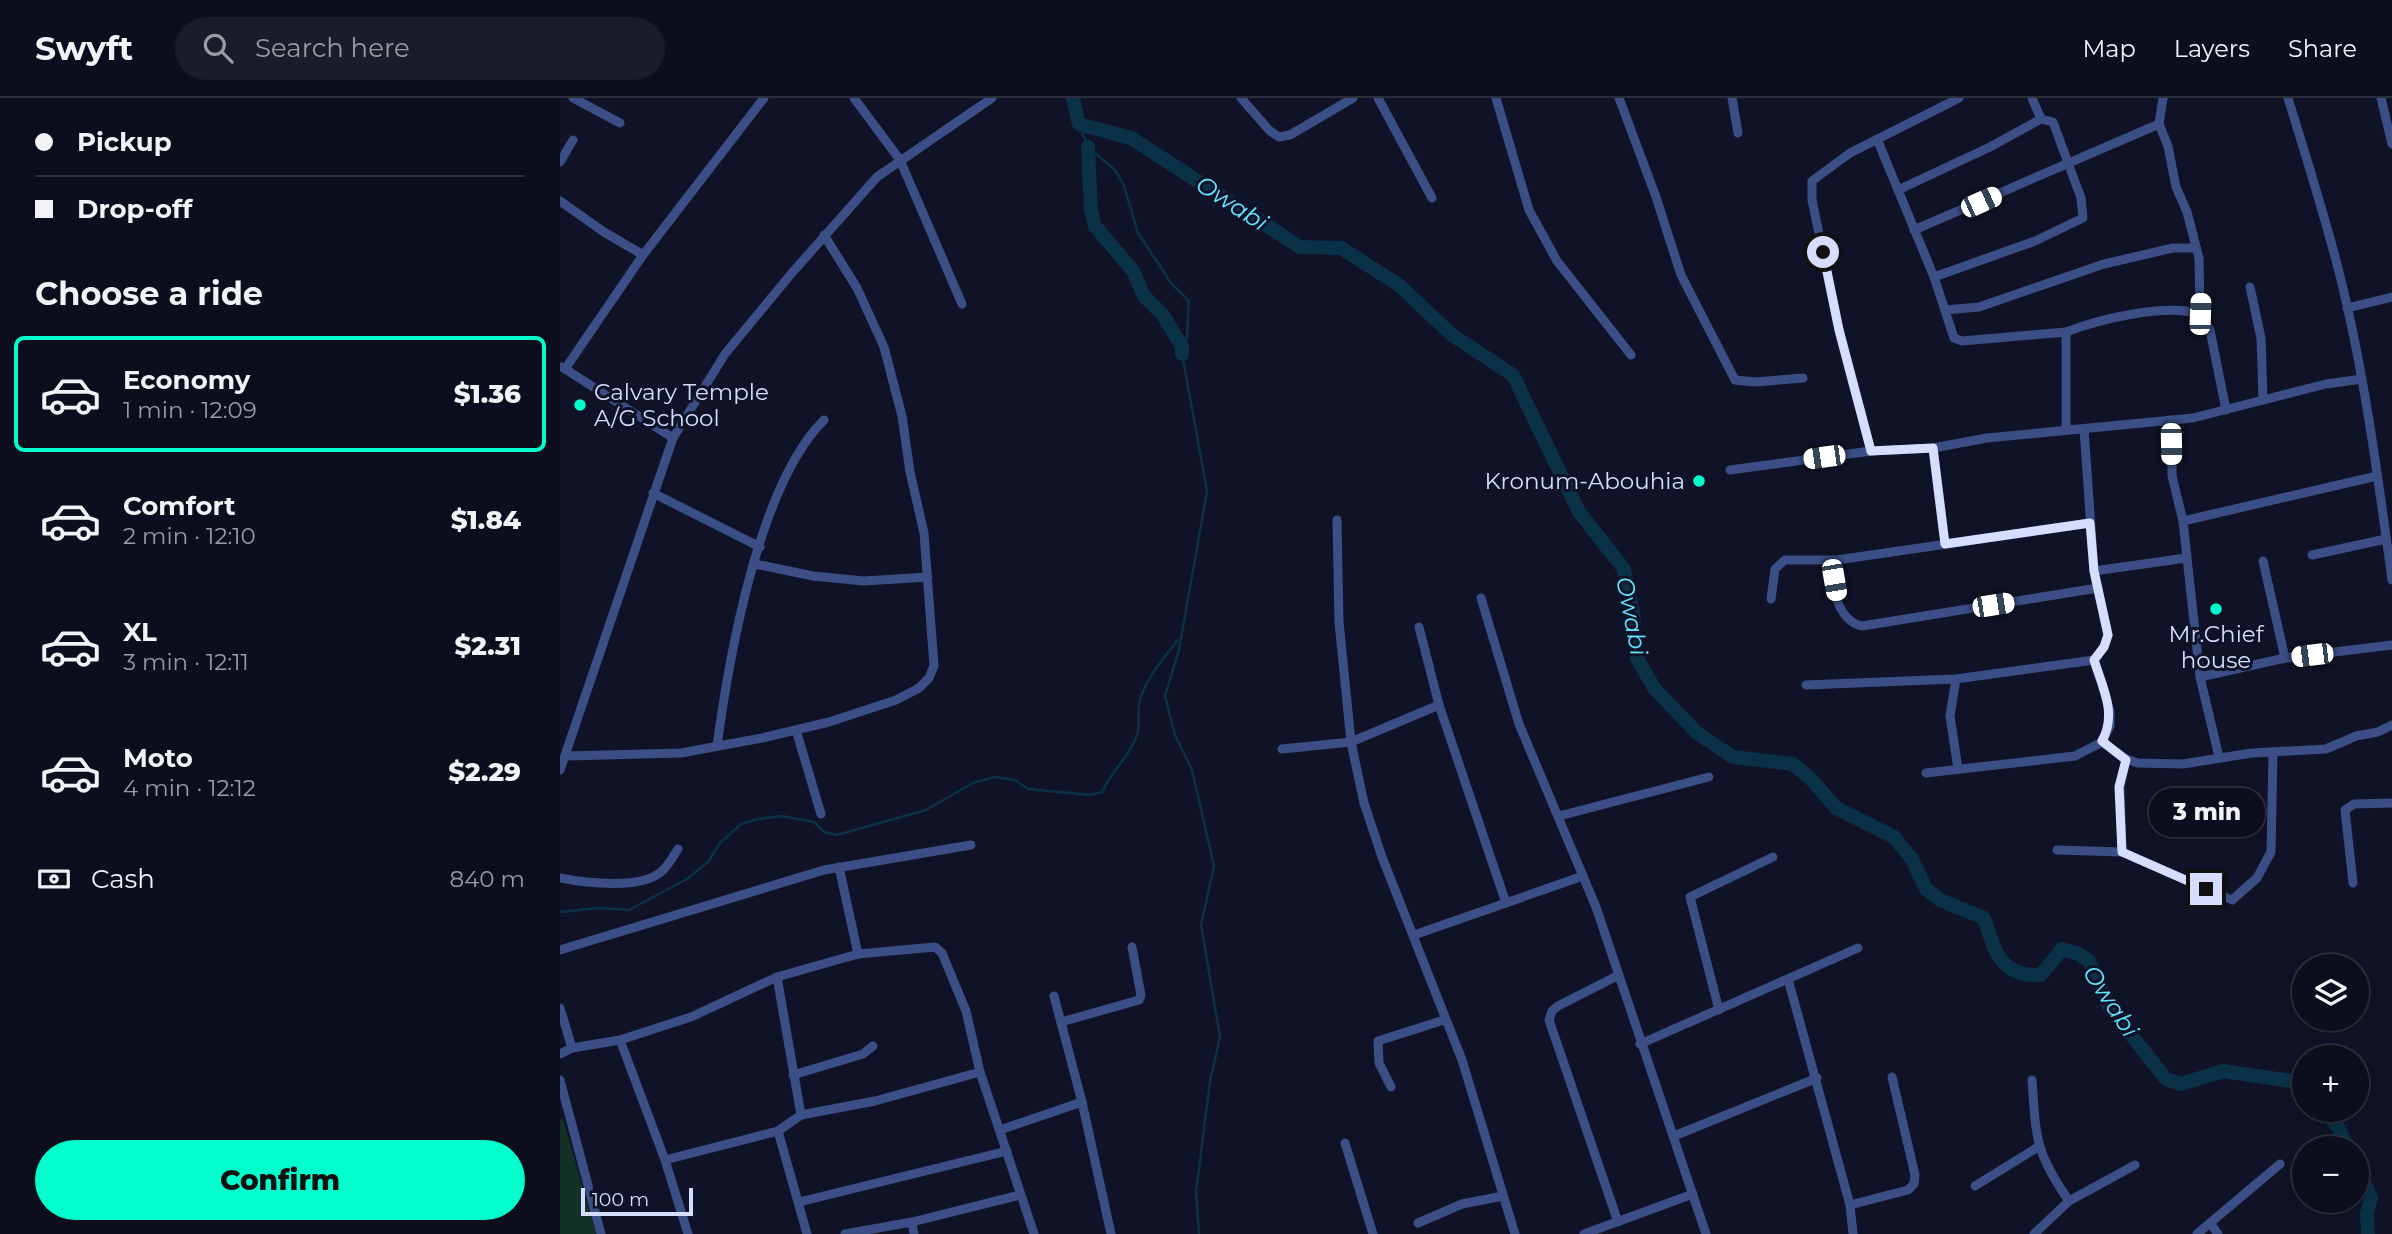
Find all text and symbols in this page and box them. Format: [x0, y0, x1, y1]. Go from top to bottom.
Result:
search box [175, 17, 665, 80]
text: Swyft [35, 28, 133, 68]
icon: search [199, 29, 237, 67]
text: Search here [255, 32, 410, 64]
text: Map [2082, 34, 2136, 63]
text: Layers [2174, 34, 2250, 63]
text: Share [2288, 34, 2357, 63]
text: Pickup [77, 126, 172, 158]
water label: Owabi [1191, 169, 1274, 237]
car [1958, 184, 2005, 220]
text: Drop-off [77, 193, 192, 225]
route start [1807, 236, 1839, 268]
text: Choose a ride [35, 274, 263, 313]
car [2189, 293, 2212, 335]
icon: car [39, 363, 102, 426]
text: Economy [123, 364, 250, 396]
text: $1.36 [454, 378, 521, 410]
place label: Calvary Temple A/G School [594, 378, 769, 432]
text: 1 min · 12:09 [123, 396, 257, 424]
marker: Calvary Temple A/G School [572, 397, 588, 413]
car [2161, 423, 2182, 465]
car [1802, 444, 1847, 470]
place label: Kronum-Abouhia [1484, 467, 1685, 495]
marker: Kronum-Abouhia [1691, 473, 1707, 489]
icon: car [39, 489, 102, 552]
text: Comfort [123, 490, 235, 522]
text: $1.84 [451, 504, 521, 536]
text: 2 min · 12:10 [123, 522, 256, 550]
car [1821, 557, 1848, 603]
water label: Owabi [1610, 574, 1654, 659]
car [1971, 591, 2016, 619]
marker: Mr.Chief house [2208, 601, 2224, 617]
icon: car [39, 615, 102, 678]
text: XL [123, 616, 157, 648]
place label: Mr.Chief house [2168, 620, 2265, 674]
text: $2.31 [455, 630, 521, 662]
car [2290, 642, 2335, 668]
text: 3 min · 12:11 [123, 648, 249, 676]
icon: car [39, 741, 102, 804]
text: Moto [123, 742, 193, 774]
text: $2.29 [448, 756, 521, 788]
text: 4 min · 12:12 [123, 774, 256, 802]
callout: 3 min [2148, 788, 2264, 836]
text: 3 min [2173, 798, 2241, 826]
icon: cash [35, 860, 73, 898]
text: Cash [91, 863, 155, 895]
text: 840 m [449, 865, 525, 893]
route end [2190, 873, 2222, 905]
map controls [2292, 954, 2369, 1213]
button: layers [2292, 954, 2369, 1031]
water label: Owabi [2077, 960, 2145, 1043]
button: + [2292, 1045, 2369, 1122]
button: − [2292, 1136, 2369, 1213]
button: Confirm [35, 1140, 525, 1220]
scale bar [581, 1185, 693, 1217]
text: 100 m [592, 1188, 649, 1211]

